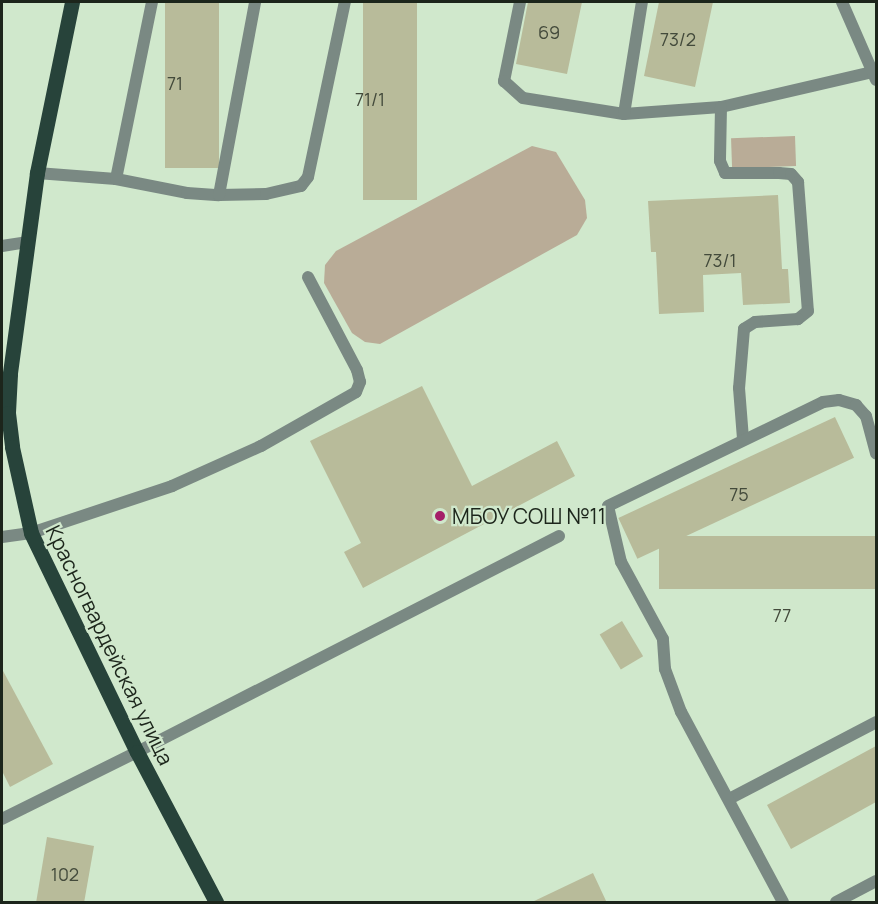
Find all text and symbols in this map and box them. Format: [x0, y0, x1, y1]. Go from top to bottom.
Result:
house number: 69 [538, 21, 560, 43]
house number: 73/2 [660, 28, 696, 50]
house number: 71 [167, 72, 183, 94]
house number: 71/1 [355, 88, 385, 110]
house number: 73/1 [704, 249, 736, 271]
house number: 75 [729, 483, 749, 505]
place label: МБОУ СОШ №11 [452, 503, 607, 529]
marker: МБОУ СОШ №11 [433, 509, 447, 523]
street label: Красногвардейская улица [41, 521, 179, 769]
house number: 77 [773, 604, 791, 626]
house number: 102 [51, 863, 79, 885]

